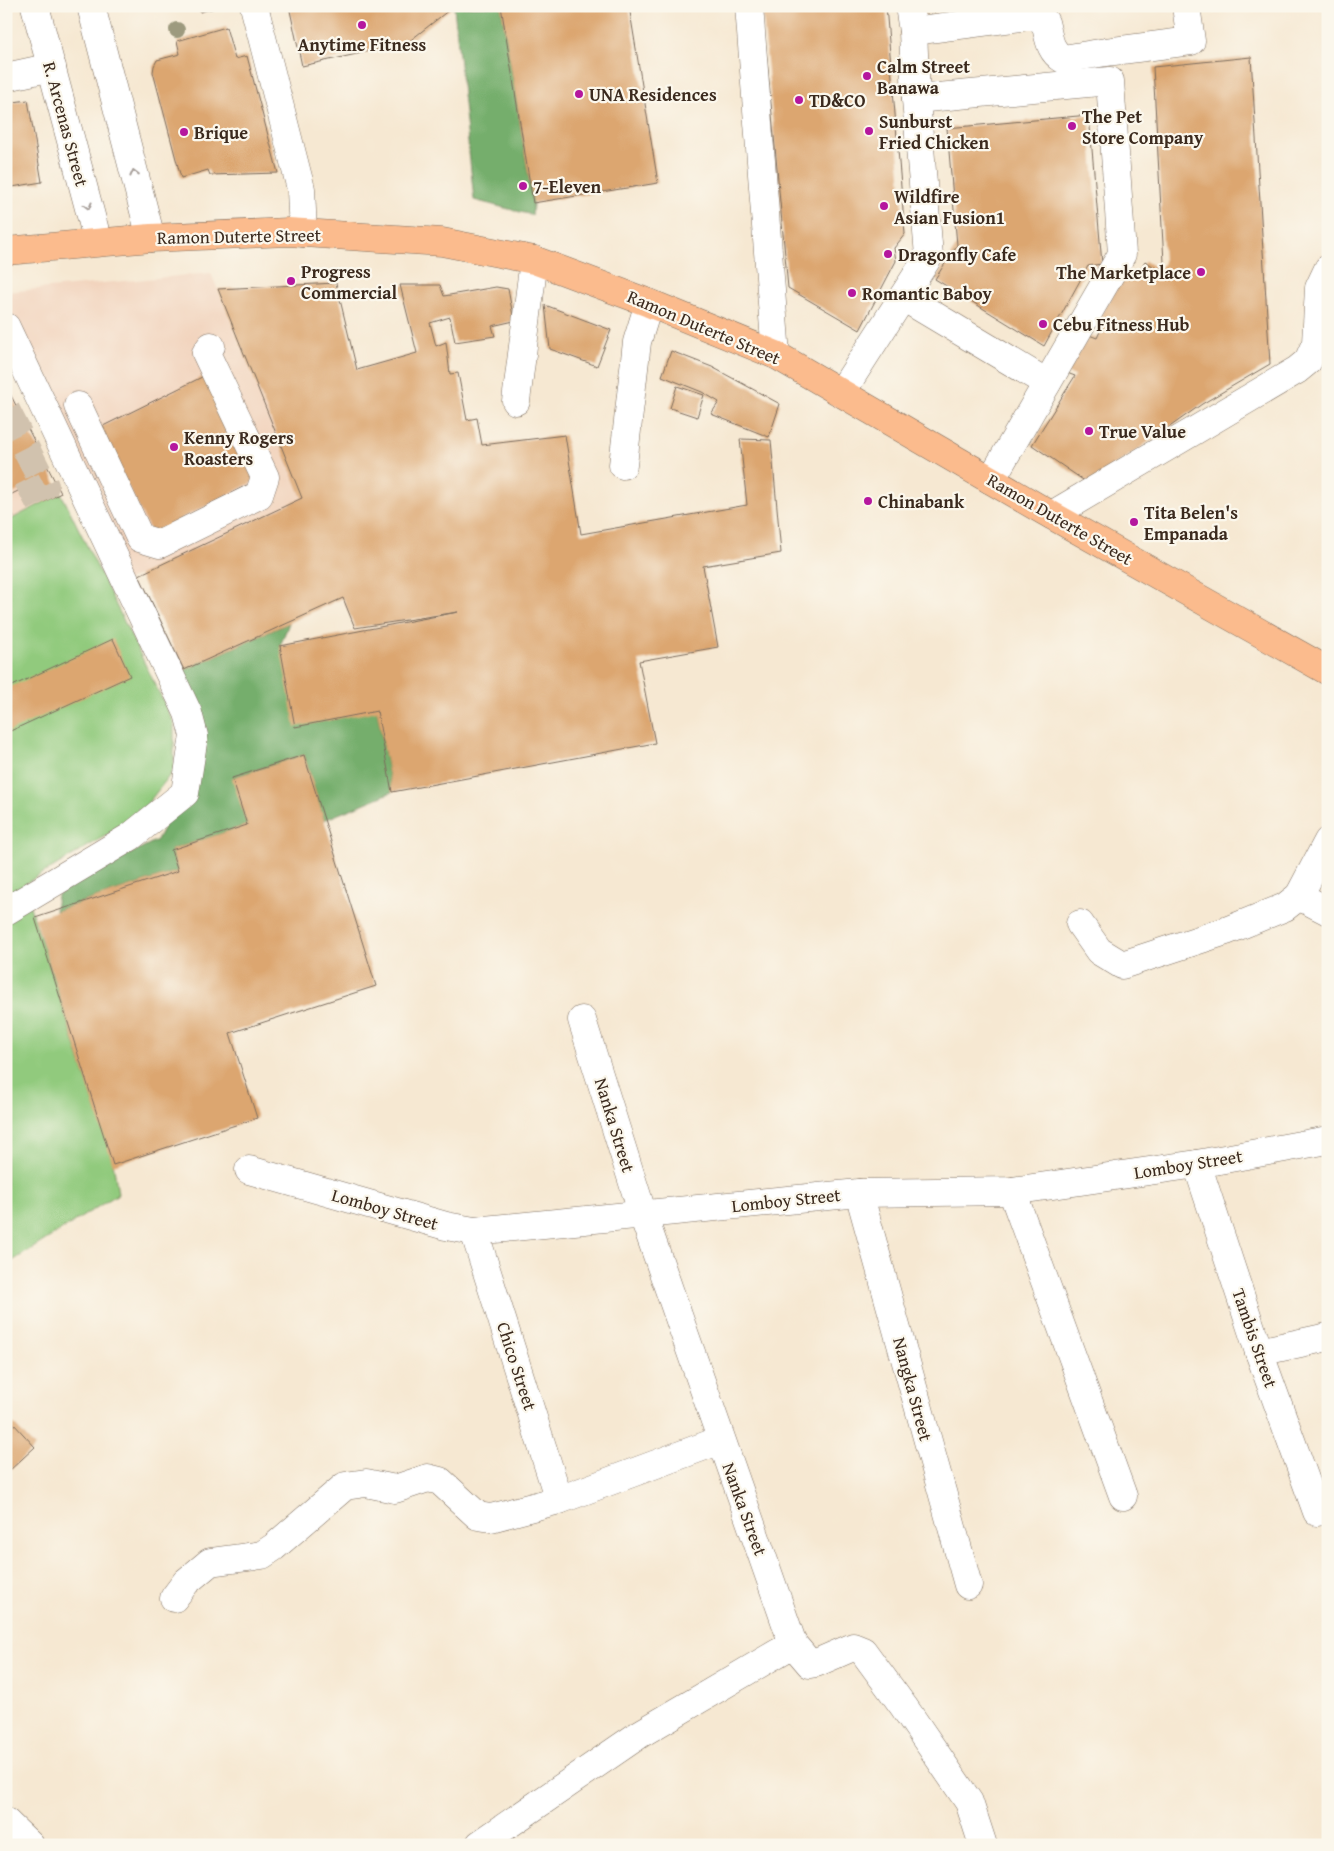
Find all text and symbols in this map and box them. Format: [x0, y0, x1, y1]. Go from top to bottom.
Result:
marker: Anytime Fitness [356, 19, 368, 31]
place label: Anytime Fitness [298, 31, 427, 58]
place label: Calm Street Banawa [877, 53, 970, 101]
street label: R. Arcenas Street [36, 58, 96, 190]
marker: Calm Street Banawa [861, 70, 873, 82]
place label: UNA Residences [589, 81, 717, 108]
place label: TD&CO [809, 87, 865, 114]
marker: UNA Residences [573, 88, 585, 100]
marker: TD&CO [793, 94, 805, 106]
place label: The Pet Store Company [1082, 103, 1204, 151]
place label: Sunburst Fried Chicken [879, 108, 989, 156]
place label: Brique [194, 119, 248, 146]
marker: The Pet Store Company [1066, 120, 1078, 132]
marker: Sunburst Fried Chicken [863, 125, 875, 137]
marker: Brique [178, 126, 190, 138]
one-way arrow [130, 170, 140, 178]
place label: 7-Eleven [533, 173, 602, 200]
marker: 7-Eleven [517, 180, 529, 192]
place label: Wildfire Asian Fusion1 [894, 183, 1005, 231]
marker: Wildfire Asian Fusion1 [878, 200, 890, 212]
one-way arrow [82, 201, 93, 210]
street label: Ramon Duterte Street [157, 221, 322, 251]
place label: Dragonfly Cafe [898, 241, 1016, 268]
marker: Dragonfly Cafe [882, 248, 894, 260]
place label: Progress Commercial [301, 258, 398, 306]
place label: The Marketplace [1056, 259, 1191, 286]
marker: The Marketplace [1195, 266, 1207, 278]
marker: Progress Commercial [285, 275, 297, 287]
place label: Romantic Baboy [862, 280, 992, 307]
street label: Ramon Duterte Street [623, 283, 785, 372]
marker: Romantic Baboy [846, 287, 858, 299]
place label: Cebu Fitness Hub [1053, 311, 1190, 338]
marker: Cebu Fitness Hub [1037, 318, 1049, 330]
place label: True Value [1099, 418, 1186, 445]
place label: Kenny Rogers Roasters [184, 424, 294, 472]
marker: True Value [1083, 425, 1095, 437]
marker: Kenny Rogers Roasters [168, 441, 180, 453]
street label: Ramon Duterte Street [982, 466, 1138, 572]
place label: Chinabank [878, 488, 965, 515]
marker: Chinabank [862, 495, 874, 507]
place label: Tita Belen's Empanada [1144, 499, 1238, 547]
marker: Tita Belen's Empanada [1128, 516, 1140, 528]
street label: Nanka Street [588, 1074, 642, 1176]
street label: Lomboy Street [1132, 1142, 1245, 1186]
street label: Lomboy Street [329, 1181, 442, 1237]
street label: Lomboy Street [730, 1181, 843, 1219]
street label: Tambis Street [1225, 1285, 1285, 1392]
street label: Chico Street [490, 1318, 544, 1414]
street label: Nangka Street [886, 1334, 940, 1445]
street label: Nanka Street [716, 1459, 775, 1560]

